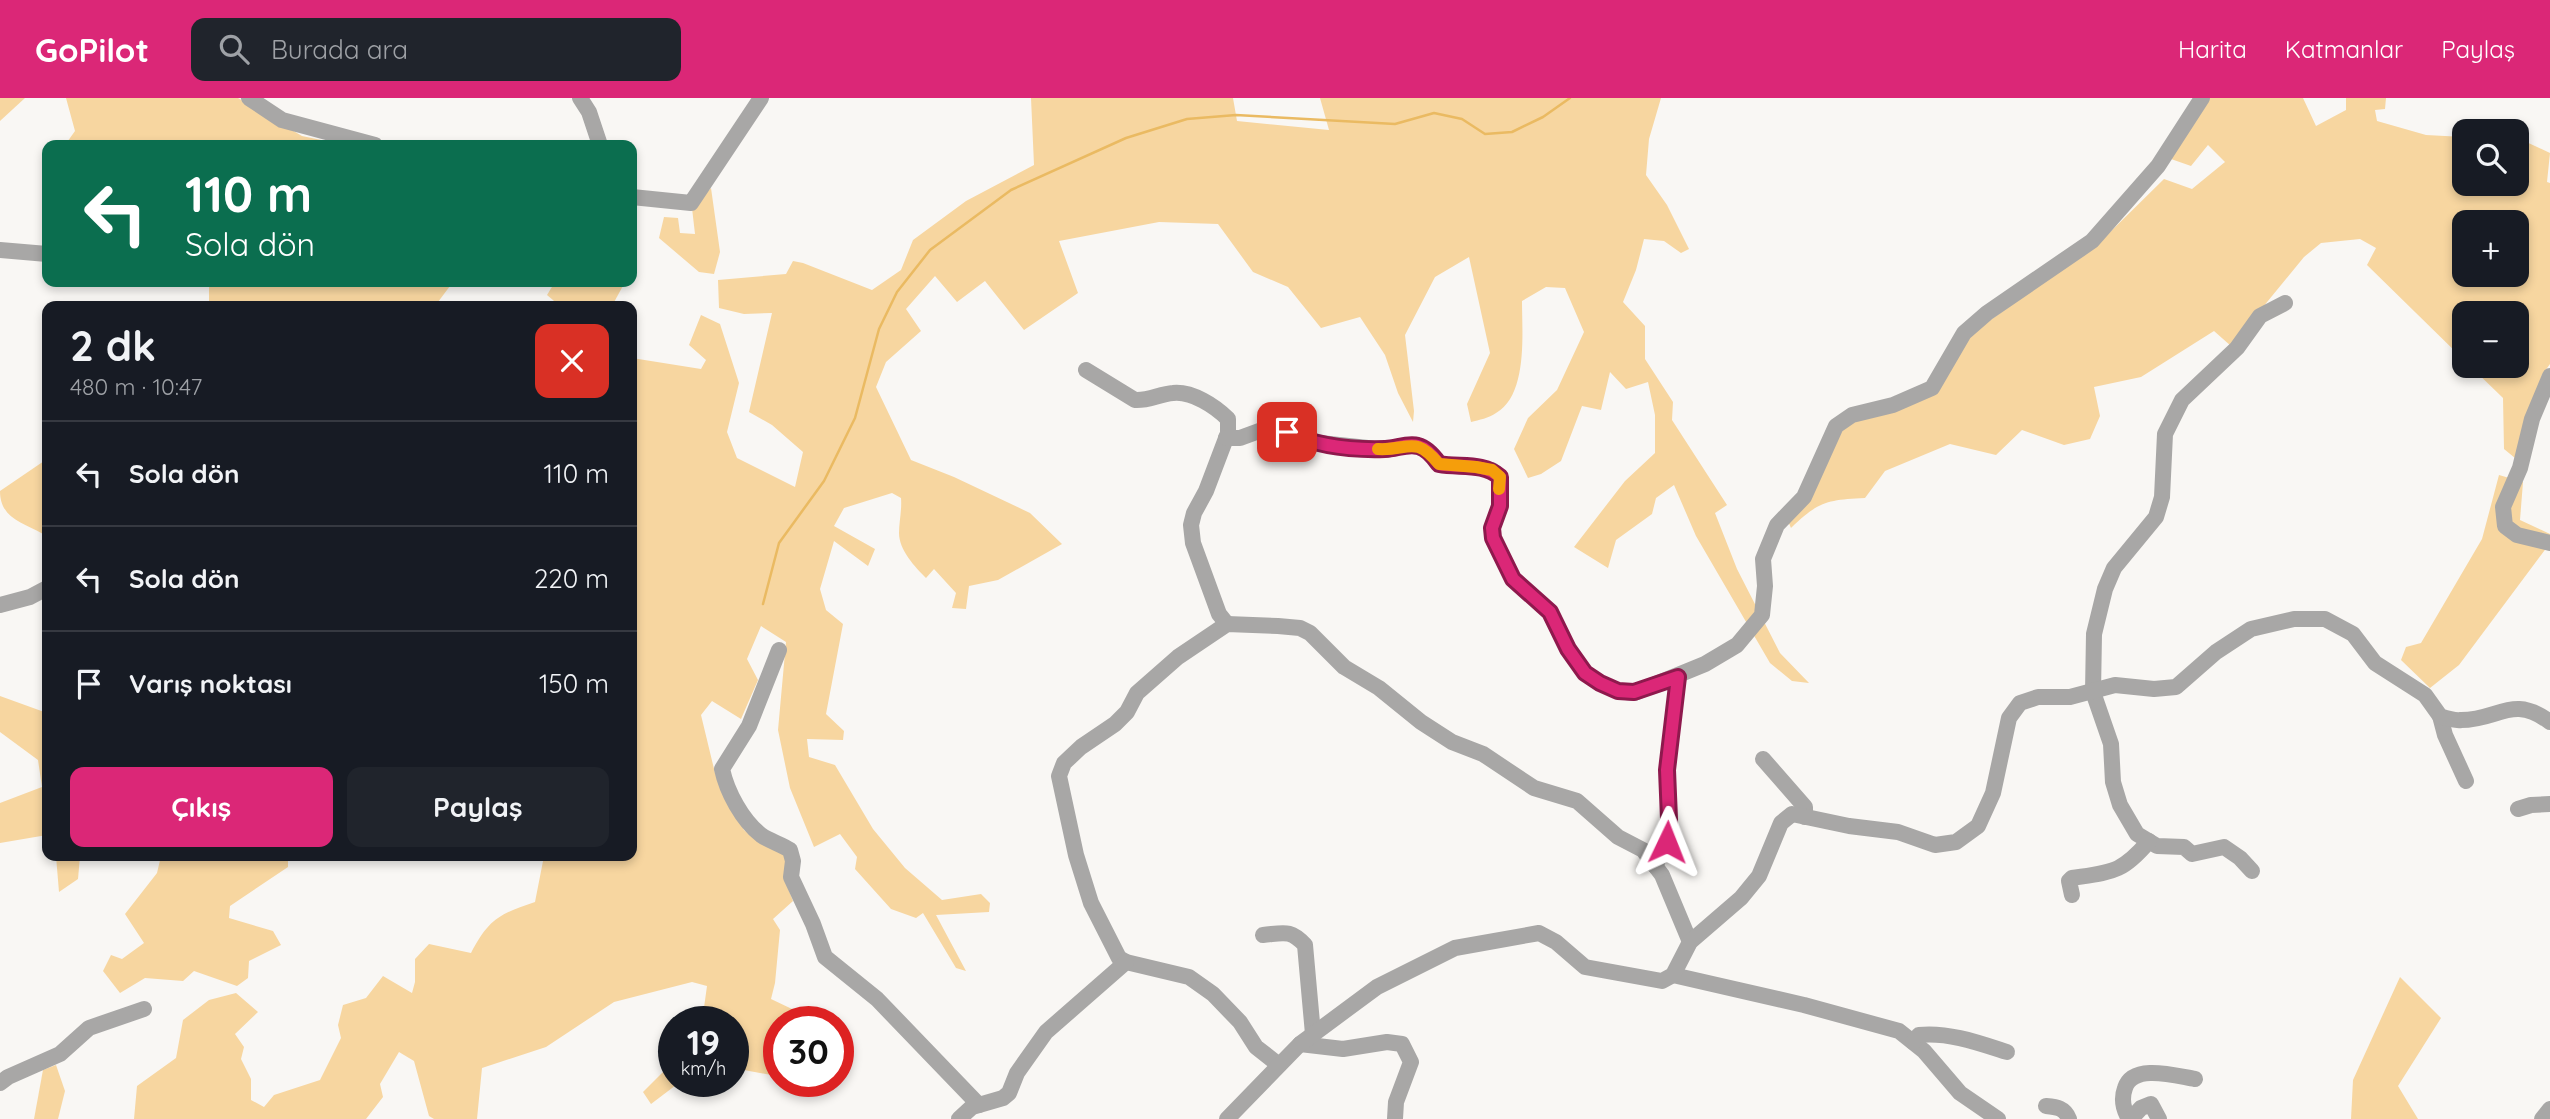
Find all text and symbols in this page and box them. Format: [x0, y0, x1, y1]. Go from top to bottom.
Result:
search box [191, 18, 681, 81]
text: GoPilot [35, 29, 149, 70]
icon: search [215, 30, 253, 68]
text: Burada ara [271, 33, 408, 66]
text: Harita [2178, 34, 2247, 64]
text: Katmanlar [2285, 34, 2403, 64]
text: Paylaş [2441, 34, 2515, 64]
map controls [2452, 119, 2529, 378]
button: search [2452, 119, 2529, 196]
text: 110 m [185, 163, 312, 224]
icon: left [70, 168, 161, 259]
button: + [2452, 210, 2529, 287]
text: Sola dön [185, 224, 315, 264]
button: − [2452, 301, 2529, 378]
text: 2 dk [70, 319, 156, 372]
button: close [535, 324, 609, 398]
text: 480 m · 10:47 [70, 372, 202, 401]
pin [1257, 402, 1317, 462]
icon: arrive [1268, 413, 1306, 451]
icon: left [70, 455, 108, 493]
text: Sola dön [129, 457, 239, 490]
text: 110 m [543, 457, 609, 490]
icon: left [70, 560, 108, 598]
text: Sola dön [129, 562, 239, 595]
text: 220 m [534, 562, 609, 595]
icon: arrive [70, 665, 108, 703]
text: Varış noktası [129, 667, 292, 700]
text: 150 m [539, 667, 609, 700]
button: Çıkış [70, 767, 333, 847]
button: Paylaş [347, 767, 609, 847]
position arrow [1630, 805, 1704, 879]
speed limit sign: 30 [763, 1006, 854, 1097]
text: 19 [687, 1020, 720, 1064]
text: km/h [681, 1057, 726, 1080]

